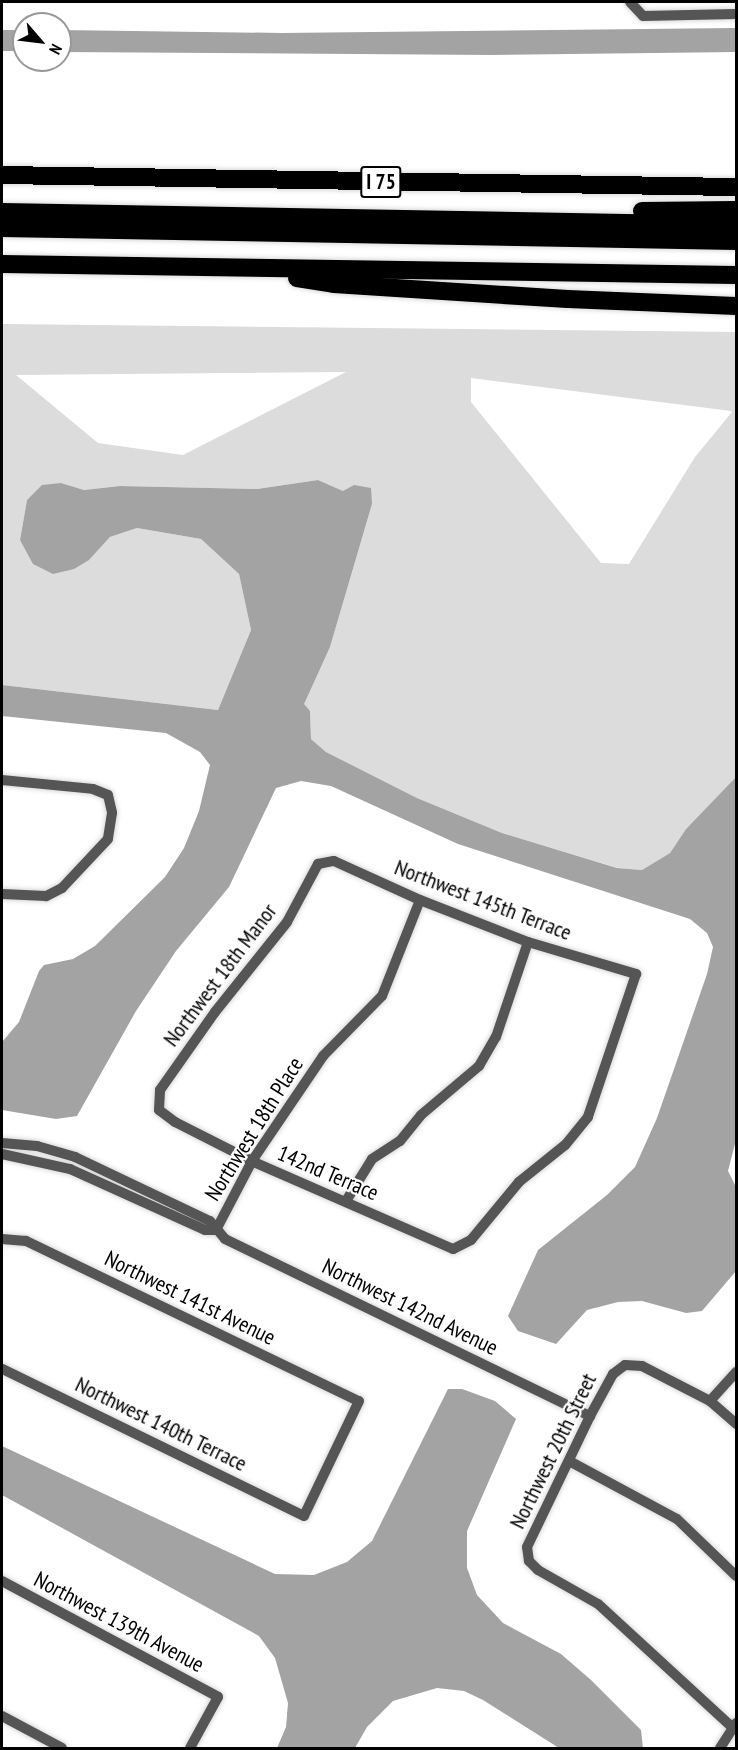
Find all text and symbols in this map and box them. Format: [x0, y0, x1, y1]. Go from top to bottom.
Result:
north arrow [12, 12, 72, 72]
text: N [45, 41, 67, 58]
road number: I 75 [360, 164, 402, 200]
street label: Northwest 145th Terrace [391, 854, 575, 946]
street label: Northwest 18th Manor [158, 898, 282, 1052]
street label: Northwest 18th Place [199, 1052, 309, 1206]
street label: 142nd Terrace [273, 1140, 383, 1206]
street label: Northwest 141st Avenue [100, 1245, 280, 1351]
street label: Northwest 142nd Avenue [318, 1253, 502, 1361]
street label: Northwest 20th Street [504, 1369, 602, 1533]
street label: Northwest 140th Terrace [71, 1371, 251, 1477]
street label: Northwest 139th Avenue [29, 1566, 209, 1678]

